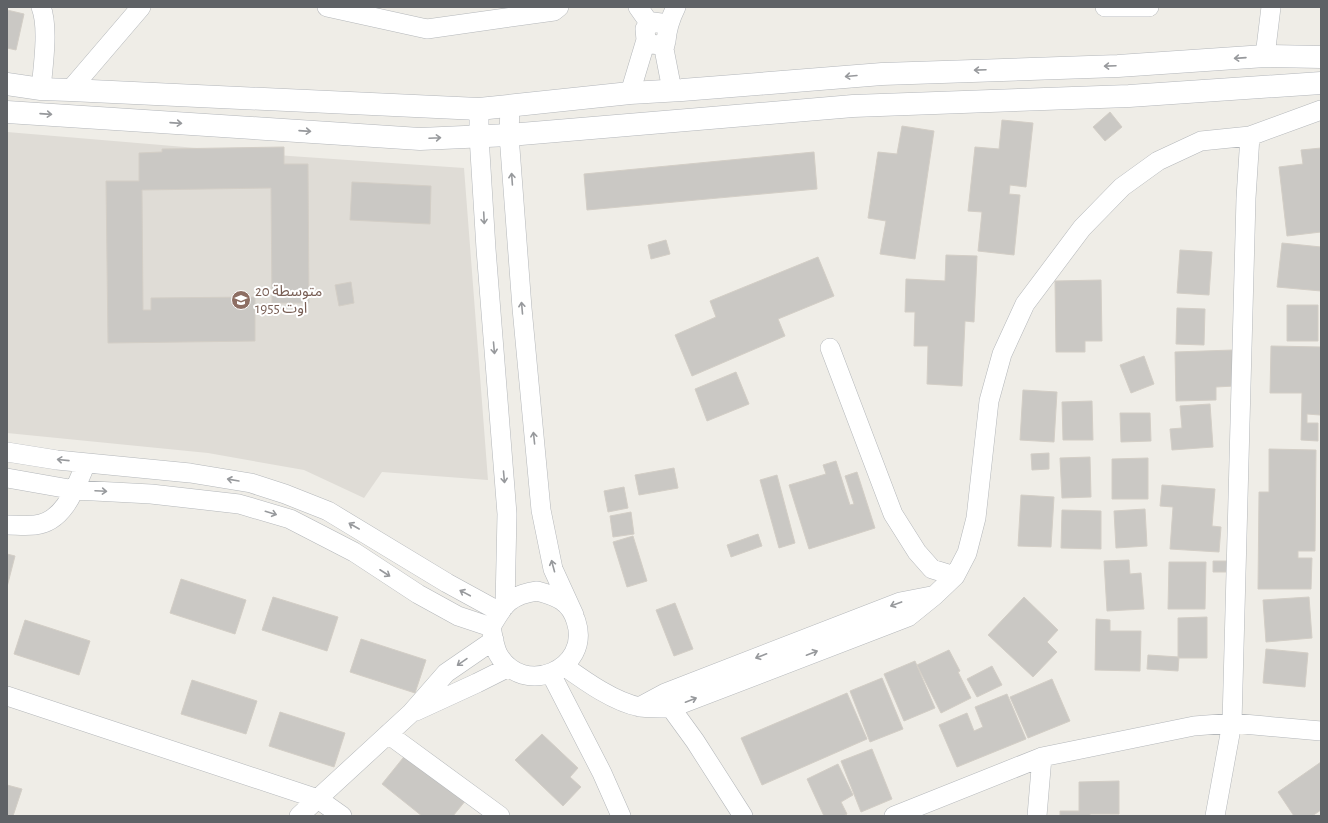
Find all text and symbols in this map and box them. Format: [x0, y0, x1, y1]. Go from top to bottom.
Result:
one-way arrow [1234, 54, 1247, 62]
one-way arrow [1104, 62, 1117, 70]
one-way arrow [974, 67, 987, 74]
one-way arrow [845, 73, 858, 80]
one-way arrow [39, 111, 52, 118]
one-way arrow [169, 119, 182, 126]
one-way arrow [298, 127, 311, 134]
one-way arrow [428, 134, 441, 141]
one-way arrow [509, 173, 516, 186]
one-way arrow [480, 211, 487, 224]
place label: متوسطة 20 اوت 1955 [255, 284, 322, 317]
school or university icon: متوسطة 20 اوت 1955 [230, 289, 252, 311]
one-way arrow [518, 302, 526, 315]
one-way arrow [490, 341, 497, 354]
one-way arrow [531, 432, 538, 445]
one-way arrow [57, 457, 70, 464]
one-way arrow [501, 470, 508, 483]
one-way arrow [227, 476, 240, 484]
one-way arrow [94, 488, 107, 495]
one-way arrow [264, 510, 277, 517]
one-way arrow [348, 522, 360, 530]
one-way arrow [549, 560, 556, 573]
one-way arrow [380, 569, 391, 577]
one-way arrow [460, 589, 472, 596]
one-way arrow [890, 601, 902, 609]
one-way arrow [806, 649, 818, 657]
one-way arrow [756, 652, 768, 660]
one-way arrow [456, 658, 467, 666]
one-way arrow [684, 696, 696, 704]

